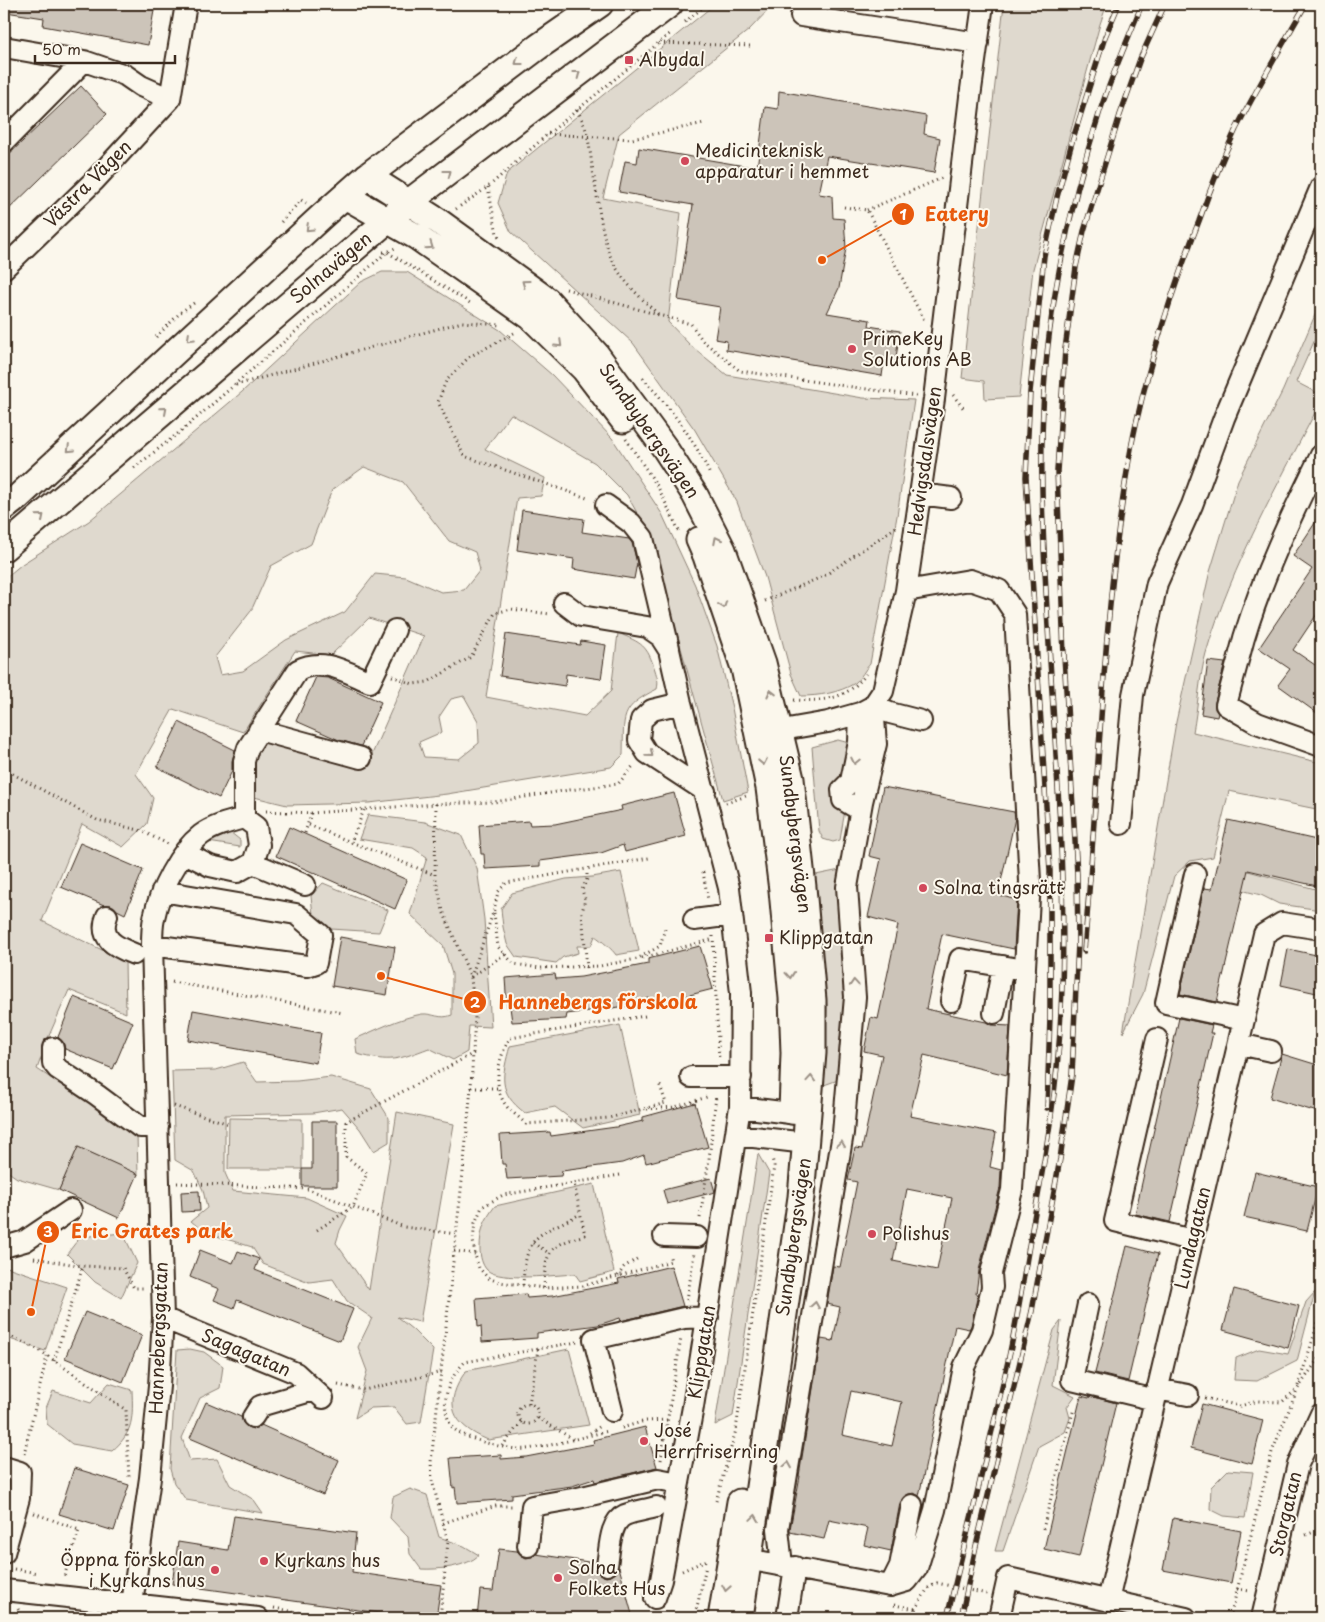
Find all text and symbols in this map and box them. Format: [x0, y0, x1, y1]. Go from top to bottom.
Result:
scale bar [35, 32, 175, 64]
text: 50 m [42, 37, 81, 60]
place label: Albydal [639, 45, 705, 72]
marker: Albydal [623, 54, 635, 66]
one-way arrow [515, 57, 524, 65]
one-way arrow [571, 72, 580, 80]
street label: Västra Vägen [37, 133, 137, 233]
place label: Medicinteknisk apparatur i hemmet [695, 136, 870, 184]
marker: Medicinteknisk apparatur i hemmet [679, 155, 691, 167]
one-way arrow [442, 170, 451, 178]
callout: Eatery [890, 197, 999, 231]
text: Eatery [925, 199, 989, 227]
text: 1 [899, 202, 907, 225]
one-way arrow [305, 222, 314, 231]
street label: Solnavägen [283, 224, 377, 309]
one-way arrow [424, 240, 434, 249]
one-way arrow [521, 280, 531, 289]
place label: PrimeKey Solutions AB [862, 324, 972, 372]
one-way arrow [186, 333, 195, 342]
one-way arrow [553, 338, 562, 347]
marker: PrimeKey Solutions AB [846, 343, 858, 355]
street label: Sundbybergsvägen [593, 357, 707, 503]
street label: Hedvigsdalsvägen [900, 384, 947, 537]
one-way arrow [159, 407, 168, 416]
one-way arrow [67, 443, 76, 452]
one-way arrow [35, 514, 44, 522]
one-way arrow [713, 536, 723, 545]
one-way arrow [717, 600, 727, 609]
one-way arrow [766, 688, 777, 697]
one-way arrow [645, 748, 654, 757]
street label: Sundbybergsvägen [773, 753, 820, 915]
one-way arrow [758, 757, 768, 766]
one-way arrow [850, 757, 861, 766]
place label: Solna tingsrätt [933, 873, 1064, 900]
marker: Solna tingsrätt [917, 882, 929, 894]
place label: Klippgatan [779, 923, 874, 950]
marker: Klippgatan [763, 932, 775, 944]
one-way arrow [784, 971, 795, 979]
one-way arrow [849, 978, 860, 986]
callout: Hannebergs förskola [463, 985, 707, 1019]
text: Hannebergs förskola [498, 987, 698, 1015]
text: 2 [470, 990, 481, 1013]
one-way arrow [805, 1075, 816, 1083]
one-way arrow [836, 1140, 846, 1149]
street label: Sundbybergsvägen [768, 1156, 817, 1318]
street label: Lundagatan [1167, 1184, 1216, 1292]
callout: Eric Grates park [36, 1215, 242, 1249]
text: Eric Grates park [71, 1216, 233, 1244]
text: 3 [43, 1219, 53, 1242]
place label: Polishus [882, 1219, 950, 1246]
marker: Polishus [866, 1228, 878, 1240]
street label: Hannebergsgatan [141, 1261, 174, 1415]
one-way arrow [810, 1300, 820, 1309]
street label: Klippgatan [680, 1303, 721, 1401]
street label: Sagagatan [198, 1321, 295, 1383]
place label: José Herrfriserning [654, 1416, 778, 1464]
marker: José Herrfriserning [638, 1435, 650, 1447]
one-way arrow [783, 1461, 793, 1469]
street label: Storgatan [1262, 1468, 1307, 1559]
one-way arrow [749, 1514, 759, 1522]
place label: Öppna förskolan i Kyrkans hus [60, 1545, 205, 1593]
place label: Kyrkans hus [274, 1546, 380, 1573]
place label: Solna Folkets Hus [568, 1553, 665, 1601]
marker: Kyrkans hus [258, 1555, 270, 1567]
marker: Öppna förskolan i Kyrkans hus [209, 1564, 221, 1576]
marker: Solna Folkets Hus [552, 1572, 564, 1584]
one-way arrow [721, 1583, 731, 1592]

